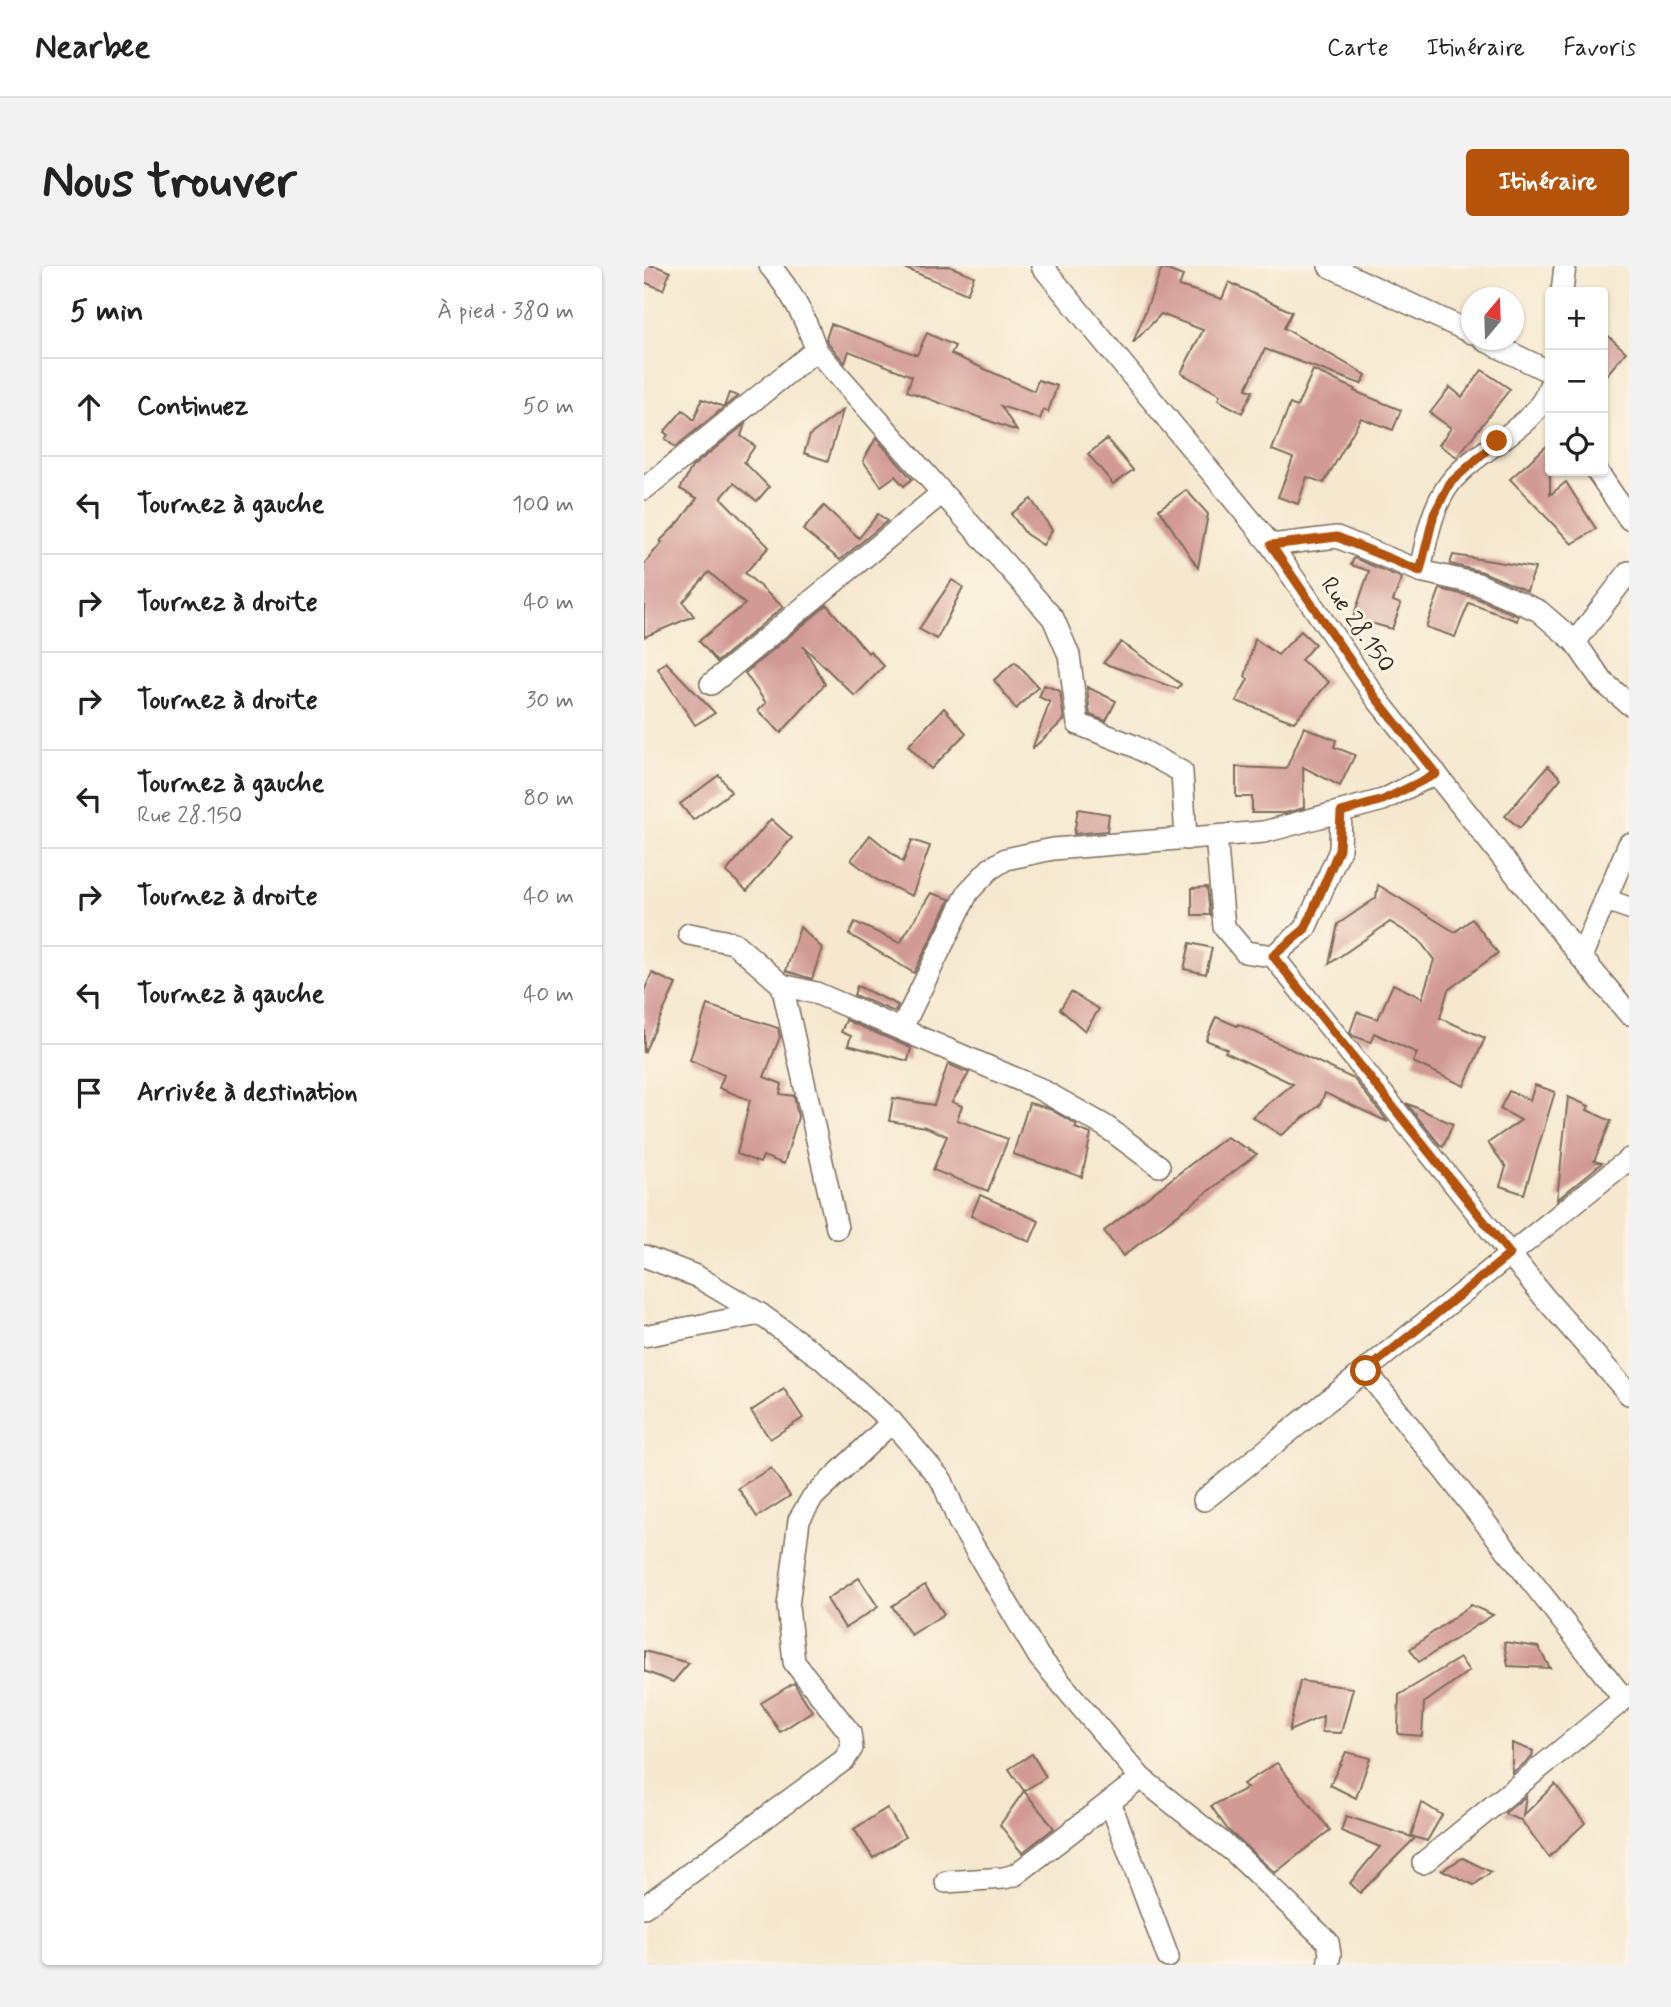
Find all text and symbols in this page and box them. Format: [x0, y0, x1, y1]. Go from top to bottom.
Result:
text: Nearbee [35, 26, 150, 70]
text: Carte [1327, 33, 1389, 64]
text: Itinéraire [1427, 33, 1525, 64]
text: Favoris [1563, 33, 1636, 64]
button: Itinéraire [1466, 149, 1629, 216]
text: Nous trouver [42, 150, 297, 215]
north arrow [1461, 287, 1524, 350]
map controls [1545, 287, 1608, 476]
button: + [1545, 287, 1608, 350]
text: 5 min [70, 292, 144, 331]
text: À pied · 380 m [437, 297, 574, 327]
button: − [1545, 350, 1608, 413]
icon: ahead [70, 388, 108, 426]
text: Continuez [137, 390, 248, 424]
text: 50 m [523, 392, 574, 422]
button: locate [1545, 413, 1608, 476]
route end [1481, 425, 1512, 456]
icon: left [70, 486, 108, 524]
text: Tournez à gauche [137, 488, 324, 522]
text: 100 m [512, 490, 574, 520]
street label: Rue 28.150 [1313, 571, 1401, 679]
icon: right [70, 584, 108, 622]
text: Tournez à droite [137, 586, 318, 620]
text: 40 m [523, 588, 574, 618]
icon: right [70, 682, 108, 720]
text: Tournez à droite [137, 684, 318, 718]
text: 30 m [526, 686, 574, 716]
text: Tournez à gauche [137, 767, 324, 801]
icon: left [70, 780, 108, 818]
text: 80 m [523, 784, 574, 814]
text: Rue 28.150 [137, 801, 242, 831]
icon: right [70, 878, 108, 916]
text: Tournez à droite [137, 880, 318, 914]
text: 40 m [523, 882, 574, 912]
icon: left [70, 976, 108, 1014]
text: Tournez à gauche [137, 978, 324, 1012]
text: 40 m [523, 980, 574, 1010]
icon: arrive [70, 1074, 108, 1112]
text: Arrivée à destination [137, 1076, 358, 1110]
route start [1350, 1355, 1381, 1386]

